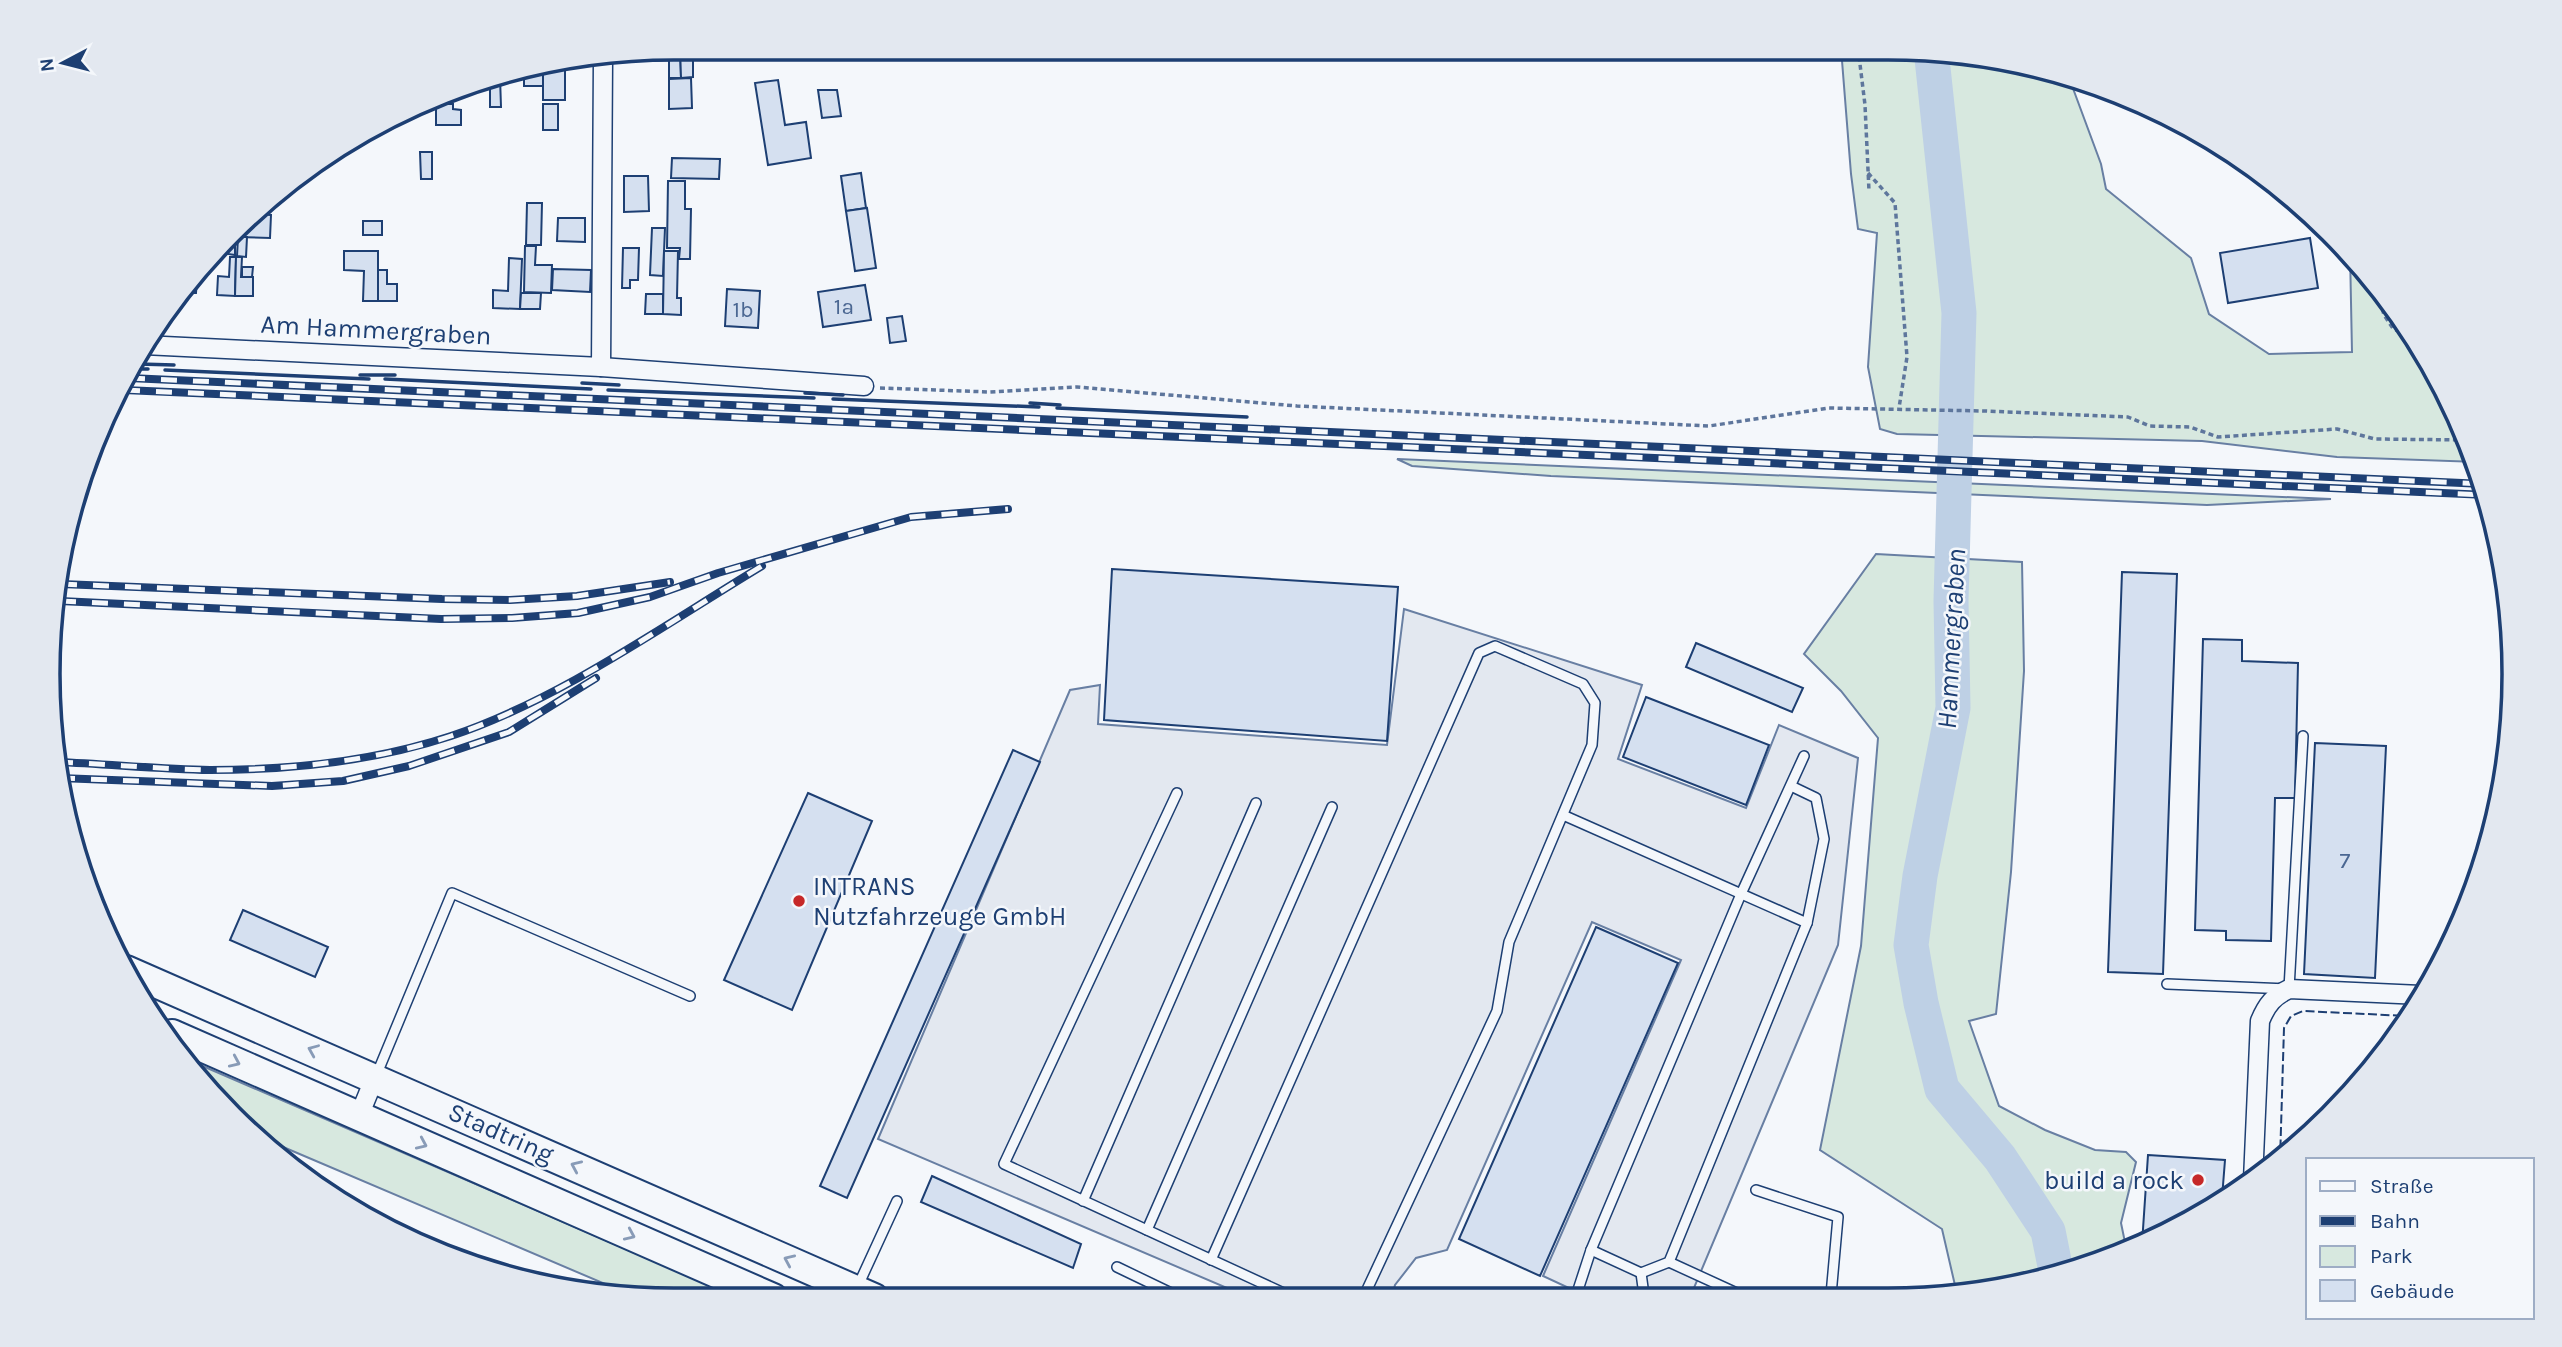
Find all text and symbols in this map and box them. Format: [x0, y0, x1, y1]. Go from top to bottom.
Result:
north arrow [28, 28, 98, 98]
text: N [35, 57, 59, 73]
house number: 1a [834, 293, 854, 320]
house number: 1b [732, 296, 754, 323]
street label: Am Hammergraben [260, 308, 492, 352]
water label: Hammergraben [1930, 548, 1972, 730]
house number: 7 [2340, 847, 2351, 874]
place label: INTRANS Nutzfahrzeuge GmbH [813, 871, 1066, 932]
marker: INTRANS Nutzfahrzeuge GmbH [791, 893, 807, 909]
one-way arrow [307, 1045, 319, 1059]
one-way arrow [227, 1054, 240, 1068]
street label: Stadtring [443, 1096, 559, 1170]
one-way arrow [414, 1136, 427, 1150]
legend [2306, 1158, 2534, 1319]
one-way arrow [570, 1160, 583, 1174]
place label: build a rock [2044, 1165, 2184, 1196]
marker: build a rock [2190, 1172, 2206, 1188]
text: Straße [2370, 1174, 2433, 1198]
text: Bahn [2370, 1209, 2420, 1233]
one-way arrow [623, 1227, 635, 1241]
text: Park [2370, 1244, 2413, 1268]
one-way arrow [784, 1254, 796, 1268]
text: Gebäude [2370, 1279, 2454, 1303]

